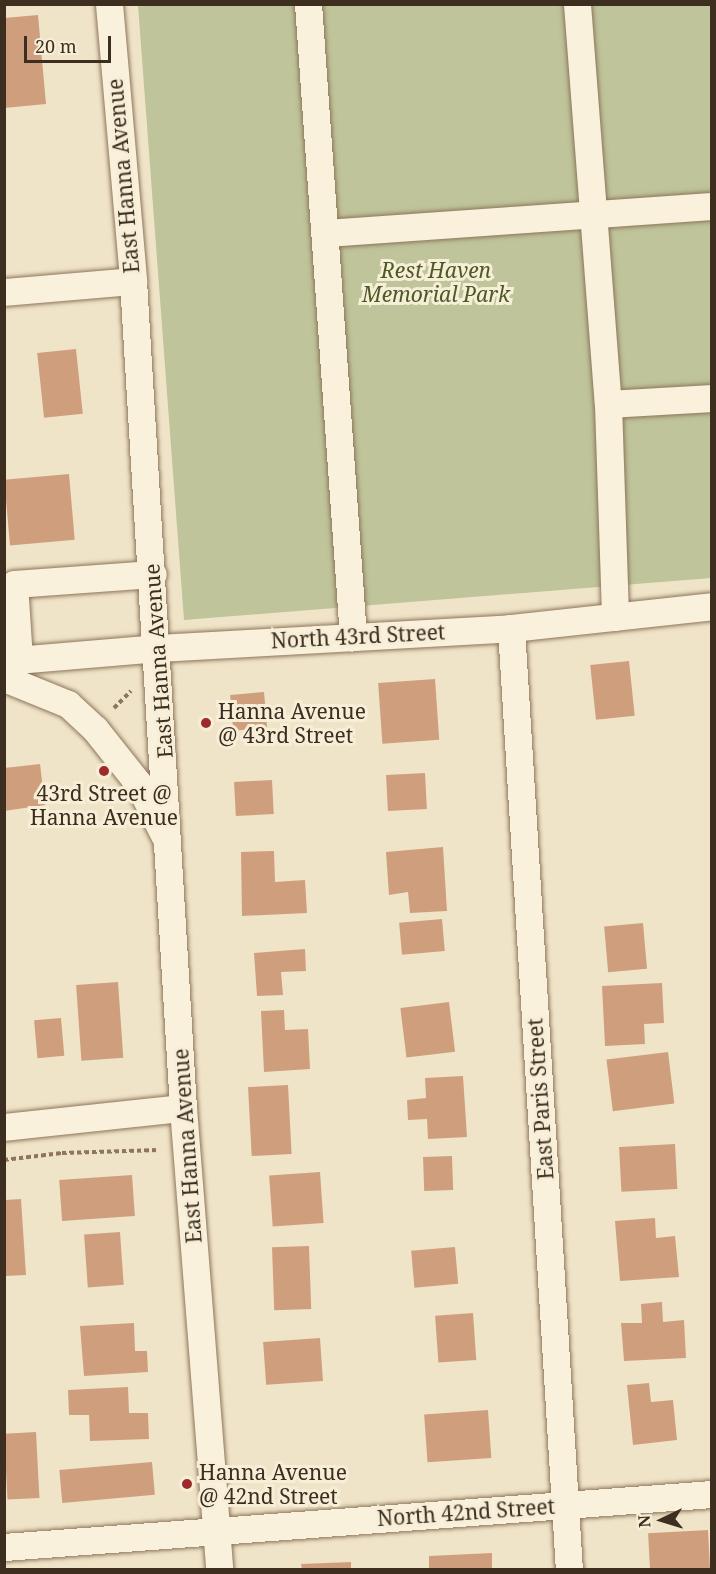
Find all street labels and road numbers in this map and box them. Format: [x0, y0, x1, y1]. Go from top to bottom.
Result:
street label: East Hanna Avenue [102, 78, 144, 274]
street label: East Hanna Avenue [139, 563, 177, 759]
street label: North 43rd Street [270, 619, 446, 653]
street label: East Paris Street [522, 1017, 558, 1181]
street label: East Hanna Avenue [168, 1048, 206, 1244]
street label: North 42nd Street [376, 1493, 556, 1531]

